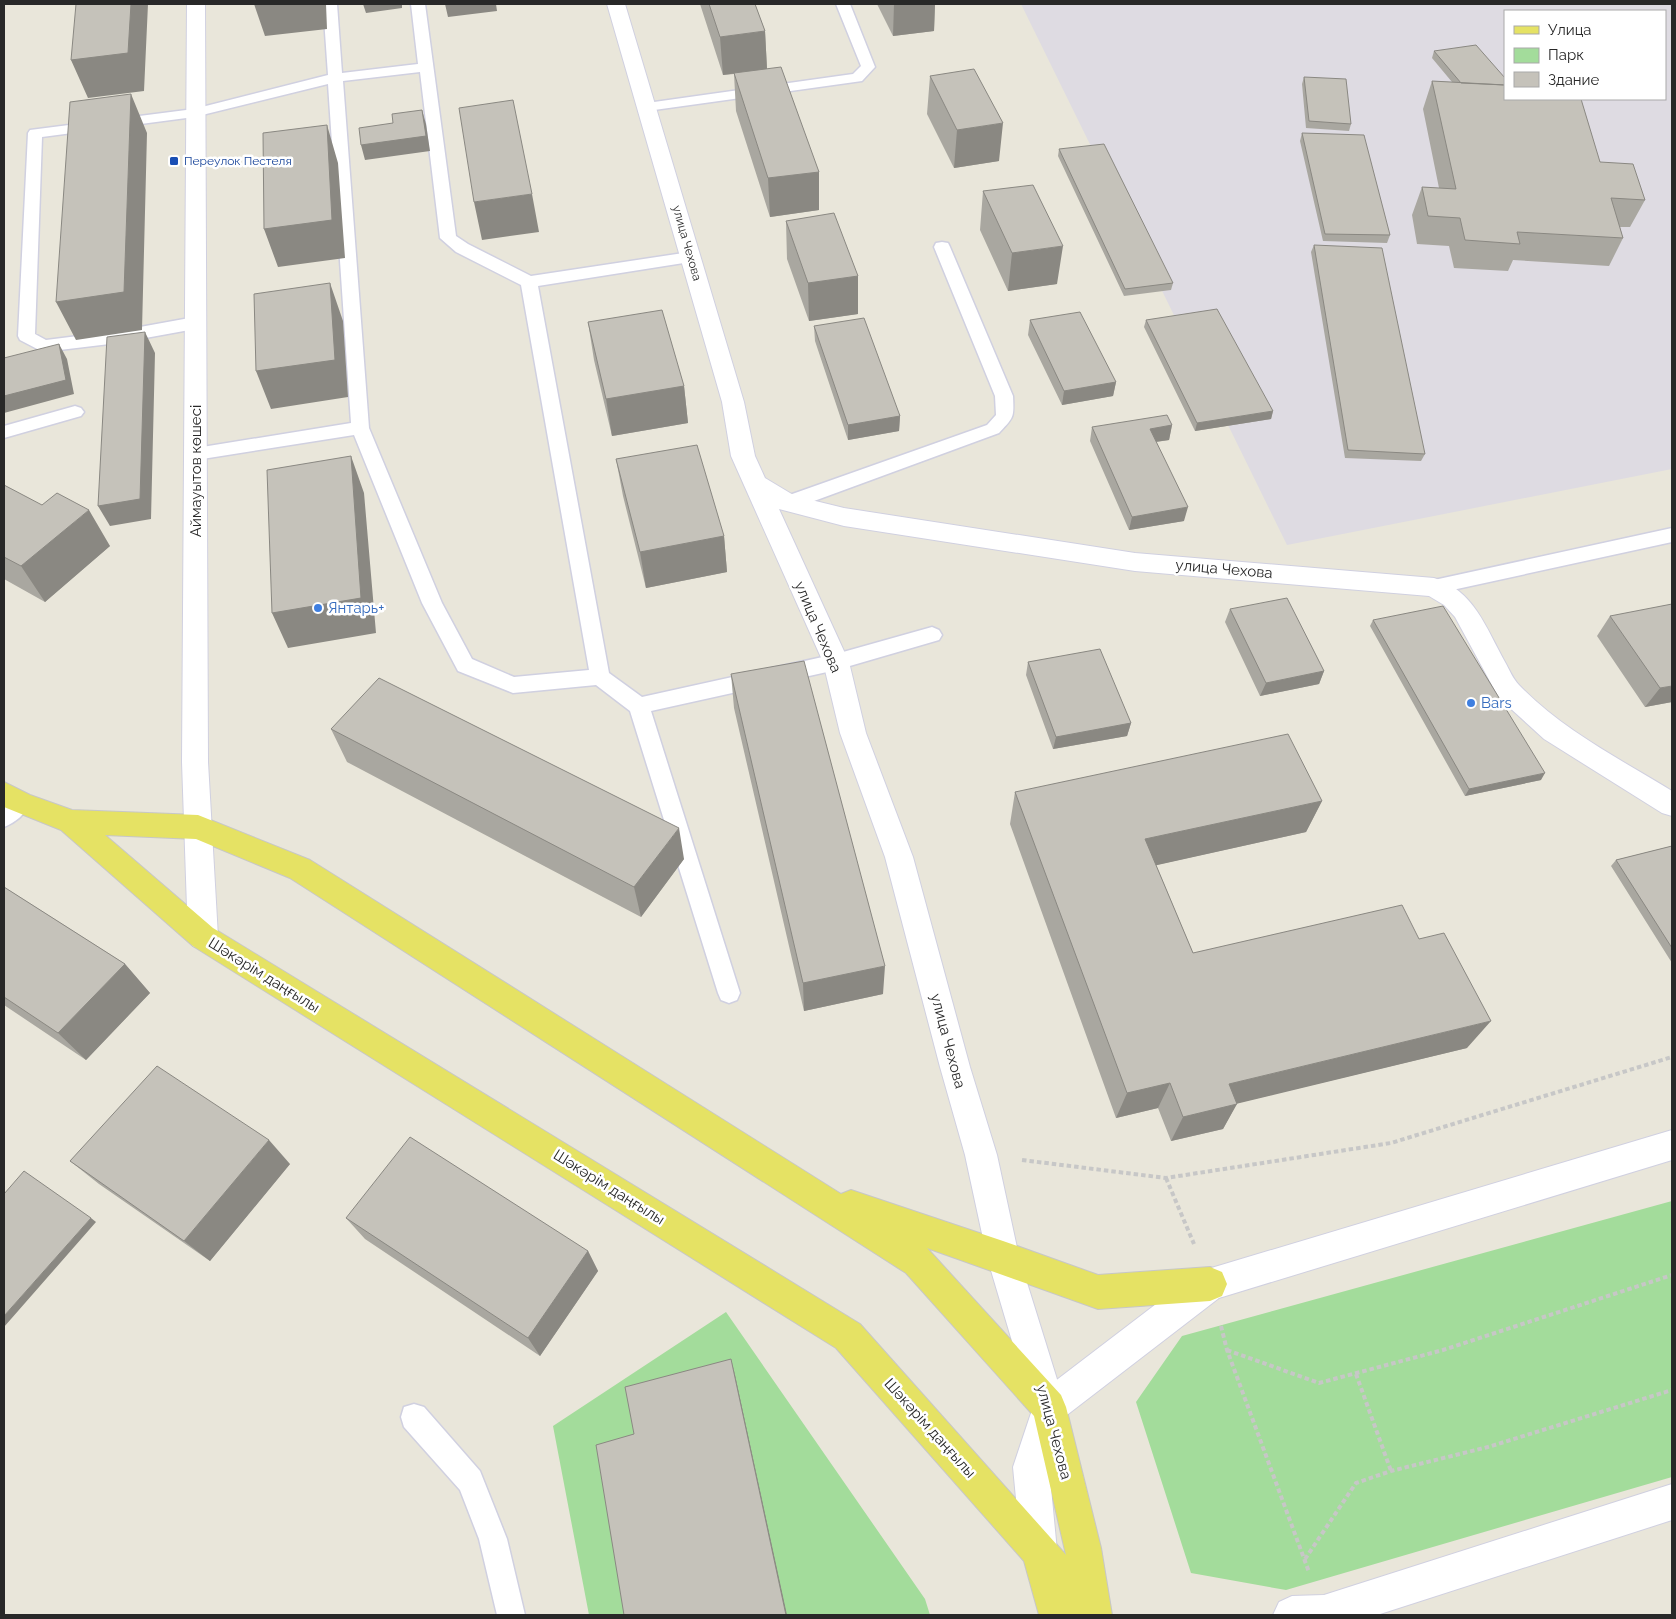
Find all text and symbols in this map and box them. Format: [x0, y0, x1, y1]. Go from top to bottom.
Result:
legend [1504, 10, 1666, 100]
text: Улица [1548, 21, 1592, 39]
text: Парк [1548, 46, 1584, 64]
text: Здание [1548, 71, 1600, 89]
place label: Переулок Пестеля [184, 154, 292, 168]
marker: Переулок Пестеля [168, 155, 180, 167]
street label: улица Чехова [670, 204, 704, 282]
street label: Аймауытов көшесі [187, 405, 205, 537]
street label: улица Чехова [1175, 556, 1273, 582]
street label: улица Чехова [791, 579, 845, 675]
place label: Янтарь+ [328, 599, 384, 617]
marker: Янтарь+ [312, 602, 324, 614]
place label: Bars [1481, 694, 1512, 712]
marker: Bars [1465, 697, 1477, 709]
street label: Шәкәрім даңғылы [205, 934, 323, 1016]
street label: улица Чехова [927, 992, 969, 1090]
street label: Шәкәрім даңғылы [550, 1146, 668, 1228]
street label: Шәкәрім даңғылы [881, 1375, 979, 1481]
street label: улица Чехова [1033, 1383, 1075, 1481]

